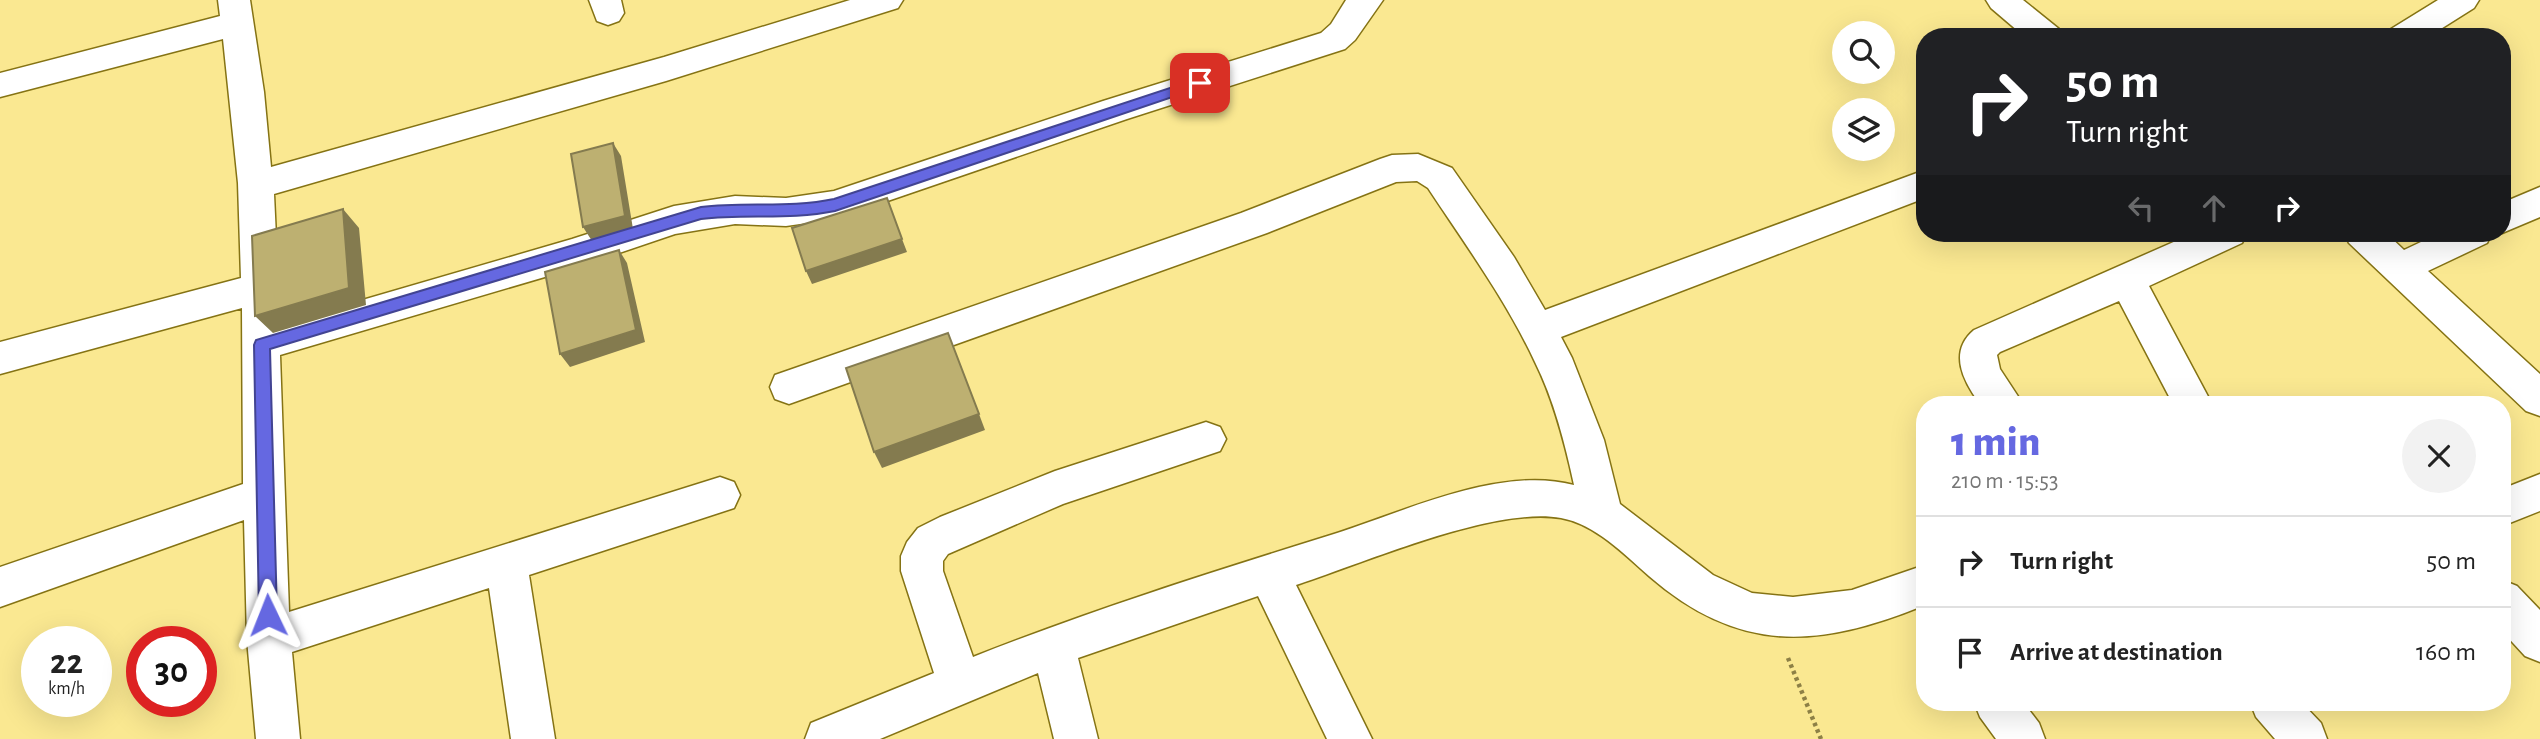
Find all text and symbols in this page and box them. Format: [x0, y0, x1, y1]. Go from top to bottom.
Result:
map controls [1832, 21, 1895, 161]
button: search [1832, 21, 1895, 84]
pin [1170, 53, 1230, 113]
icon: right [1951, 56, 2042, 147]
text: 50 m [2066, 58, 2160, 107]
icon: arrive [1181, 64, 1219, 102]
button: layers [1832, 98, 1895, 161]
text: Turn right [2066, 116, 2188, 148]
icon: left [2122, 189, 2160, 227]
icon: ahead [2195, 189, 2233, 227]
icon: right [2268, 189, 2306, 227]
button: close [2402, 419, 2476, 493]
text: 1 min [1951, 421, 2040, 463]
text: 210 m · 15:53 [1951, 470, 2058, 493]
icon: right [1951, 543, 1989, 581]
text: Turn right [2010, 548, 2113, 574]
text: 50 m [2426, 548, 2476, 574]
position arrow [231, 578, 305, 652]
speed limit sign: 30 [126, 626, 217, 717]
icon: arrive [1951, 634, 1989, 672]
text: Arrive at destination [2010, 639, 2223, 665]
text: 160 m [2416, 639, 2476, 665]
text: 22 [50, 645, 83, 680]
text: km/h [48, 680, 85, 698]

